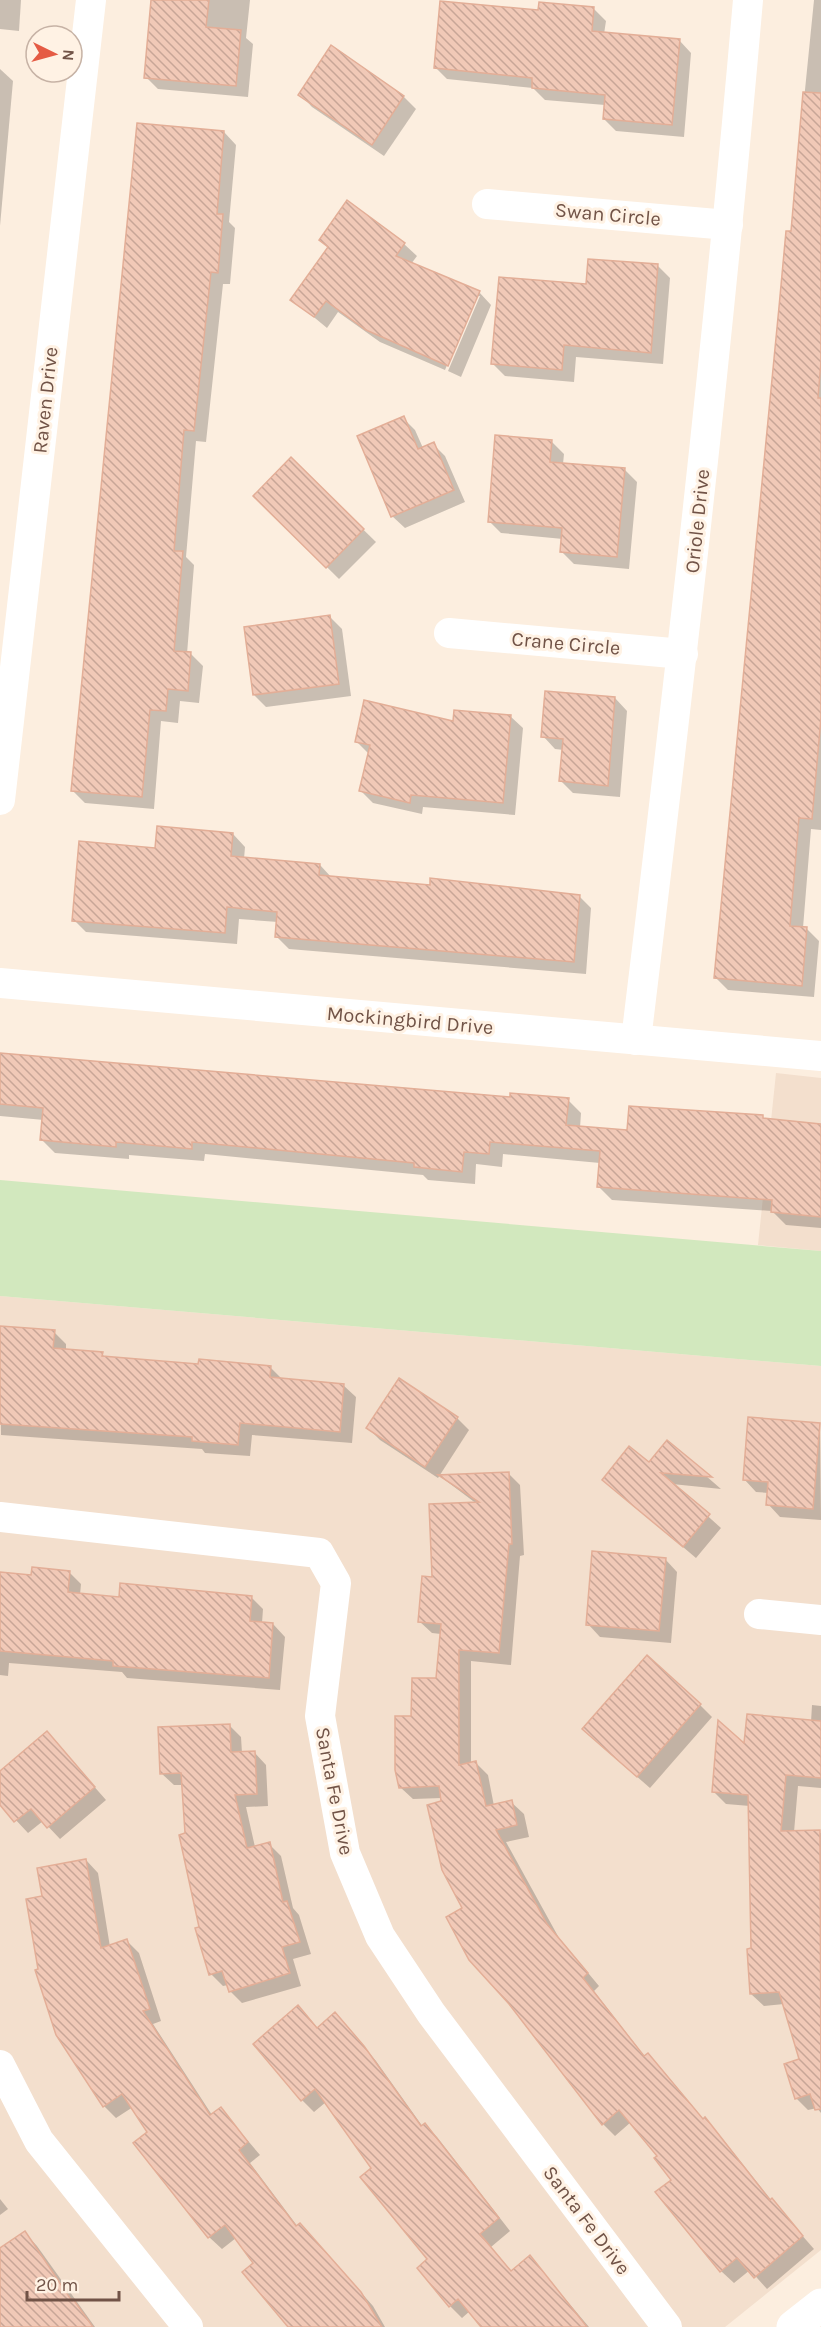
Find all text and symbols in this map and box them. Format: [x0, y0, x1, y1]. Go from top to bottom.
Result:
north arrow [24, 24, 84, 84]
text: N [58, 49, 78, 62]
street label: Swan Circle [554, 198, 662, 231]
street label: Raven Drive [28, 346, 63, 455]
street label: Oriole Drive [681, 468, 714, 574]
street label: Crane Circle [511, 627, 621, 660]
street label: Mockingbird Drive [326, 1002, 494, 1039]
street label: Santa Fe Drive [311, 1725, 358, 1857]
street label: Santa Fe Drive [538, 2161, 635, 2279]
scale bar [27, 2264, 118, 2302]
text: 20 m [36, 2274, 78, 2296]

